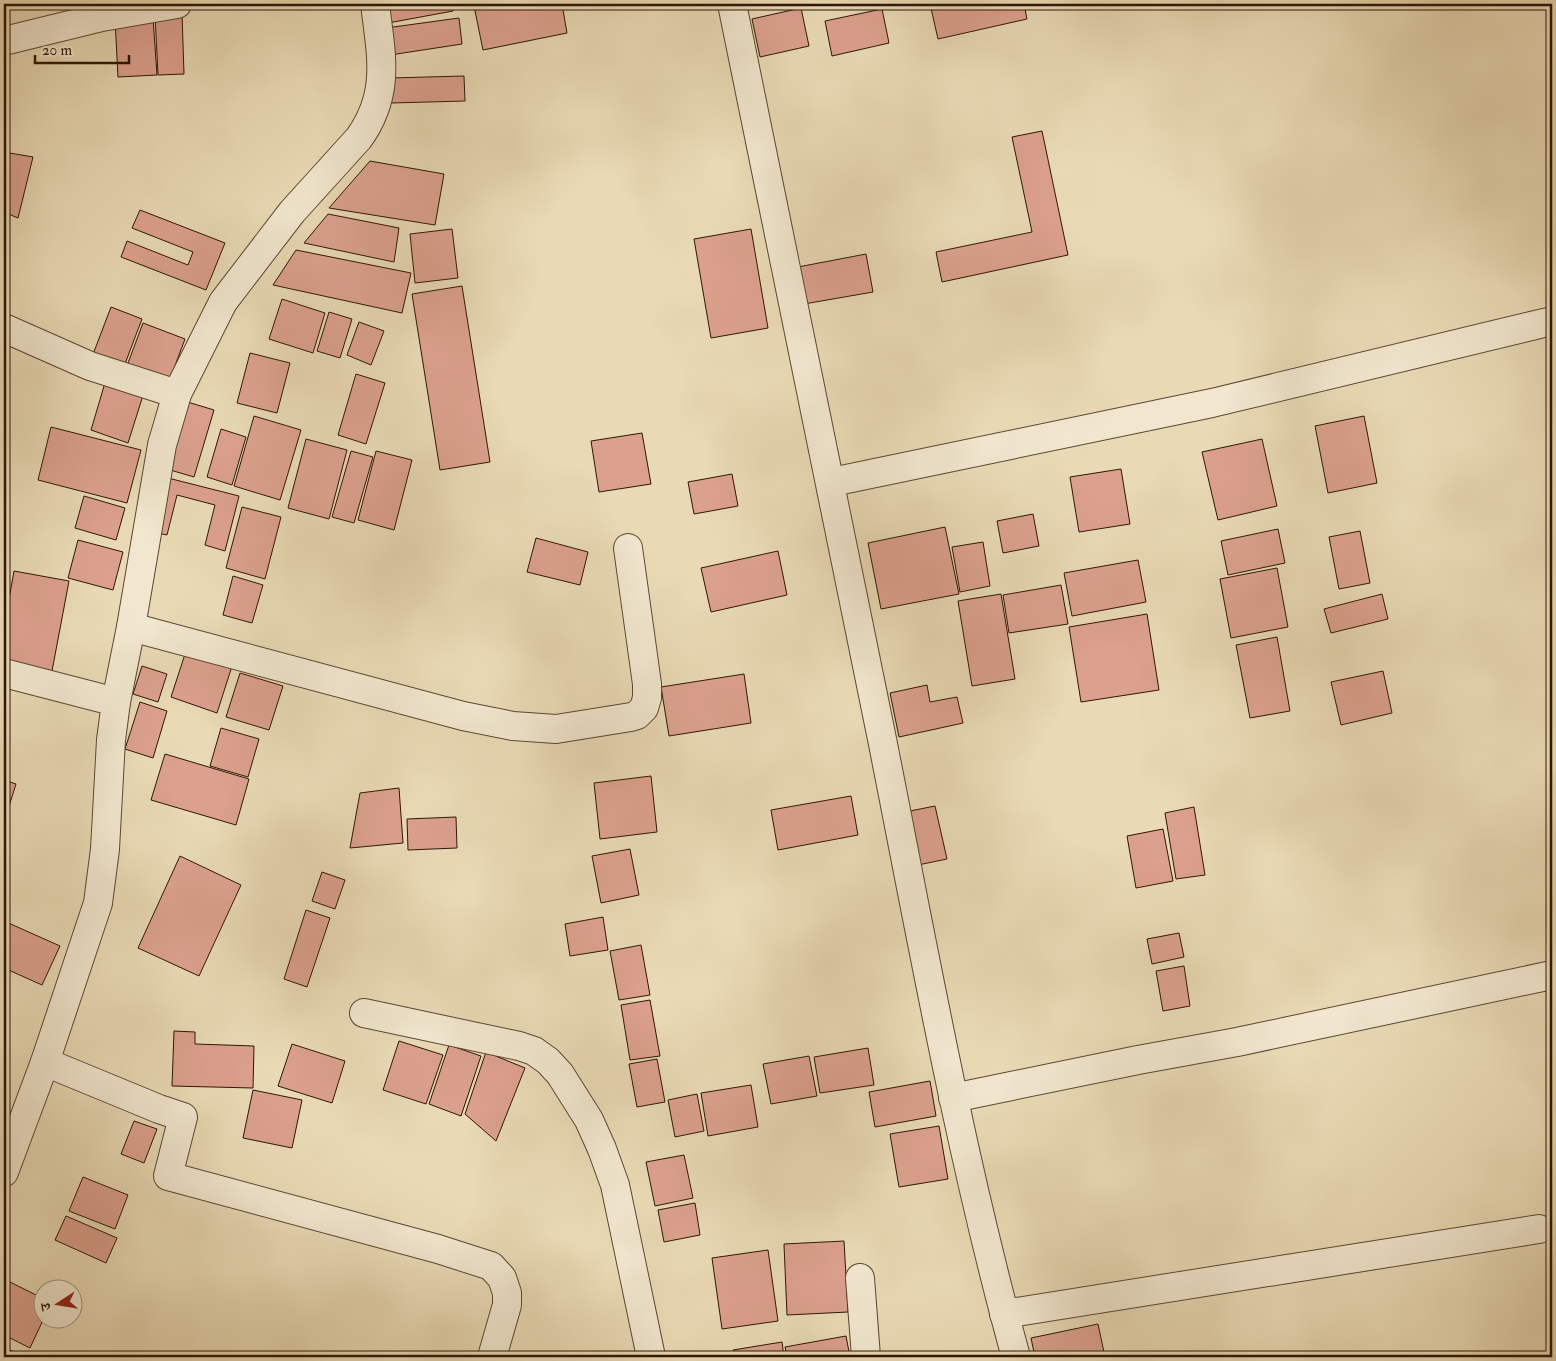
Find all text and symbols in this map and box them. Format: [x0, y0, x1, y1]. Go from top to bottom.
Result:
scale bar [35, 32, 129, 64]
text: 20 m [42, 41, 72, 60]
north arrow [32, 1278, 82, 1328]
text: उ [37, 1300, 55, 1313]

